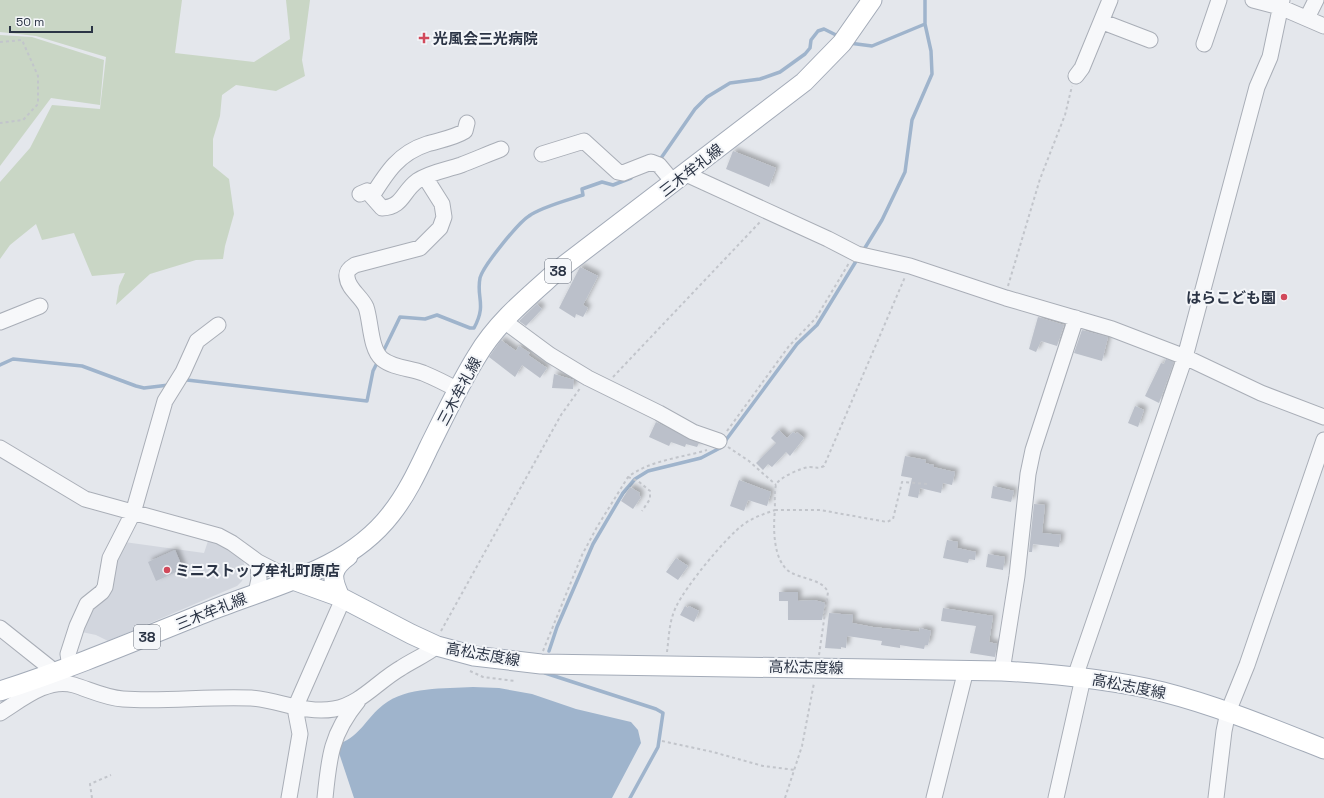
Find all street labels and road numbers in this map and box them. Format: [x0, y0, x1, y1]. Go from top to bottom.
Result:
street label: 三木牟礼線 [656, 139, 726, 201]
road number: 38 [545, 259, 571, 283]
street label: 三木牟礼線 [433, 353, 485, 429]
street label: 三木牟礼線 [173, 588, 249, 634]
road number: 38 [134, 625, 160, 649]
street label: 高松志度線 [444, 638, 522, 670]
street label: 高松志度線 [768, 657, 844, 677]
street label: 高松志度線 [1090, 670, 1168, 702]

